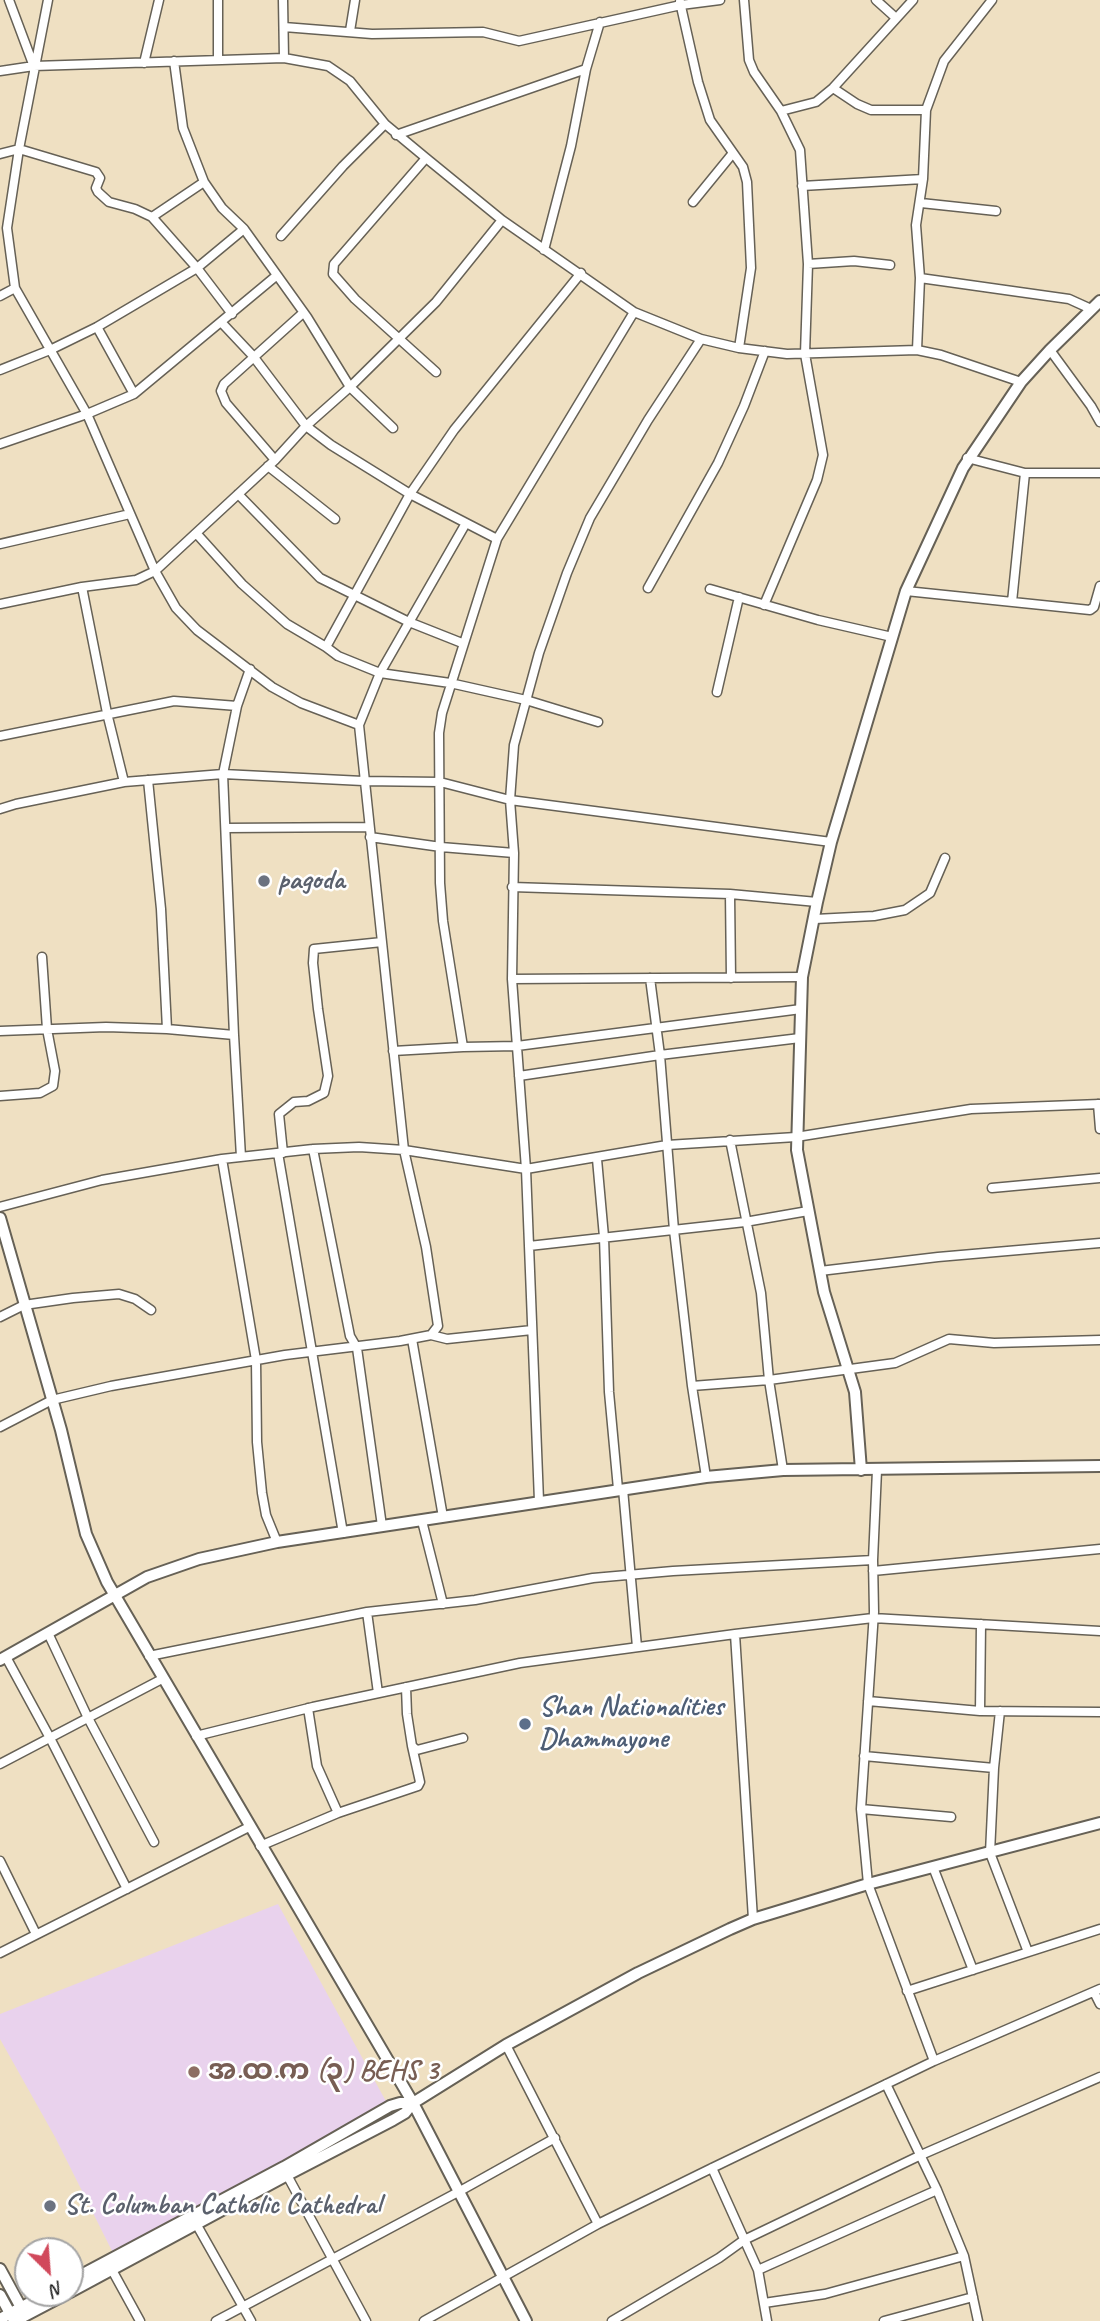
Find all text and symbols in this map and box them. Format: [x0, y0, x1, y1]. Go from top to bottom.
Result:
place label: pagoda [278, 864, 344, 898]
marker: pagoda [256, 873, 272, 889]
place label: Shan Nationalities Dhammayone [539, 1691, 723, 1757]
marker: Shan Nationalities Dhammayone [517, 1716, 533, 1732]
place label: အ.ထ.က (၃) BEHS 3 [208, 2055, 438, 2089]
marker: အ.ထ.က (၃) BEHS 3 [186, 2064, 202, 2080]
place label: St. Columban Catholic Cathedral [64, 2189, 381, 2223]
marker: St. Columban Catholic Cathedral [42, 2198, 58, 2214]
north arrow [14, 2237, 84, 2307]
text: N [47, 2276, 67, 2303]

